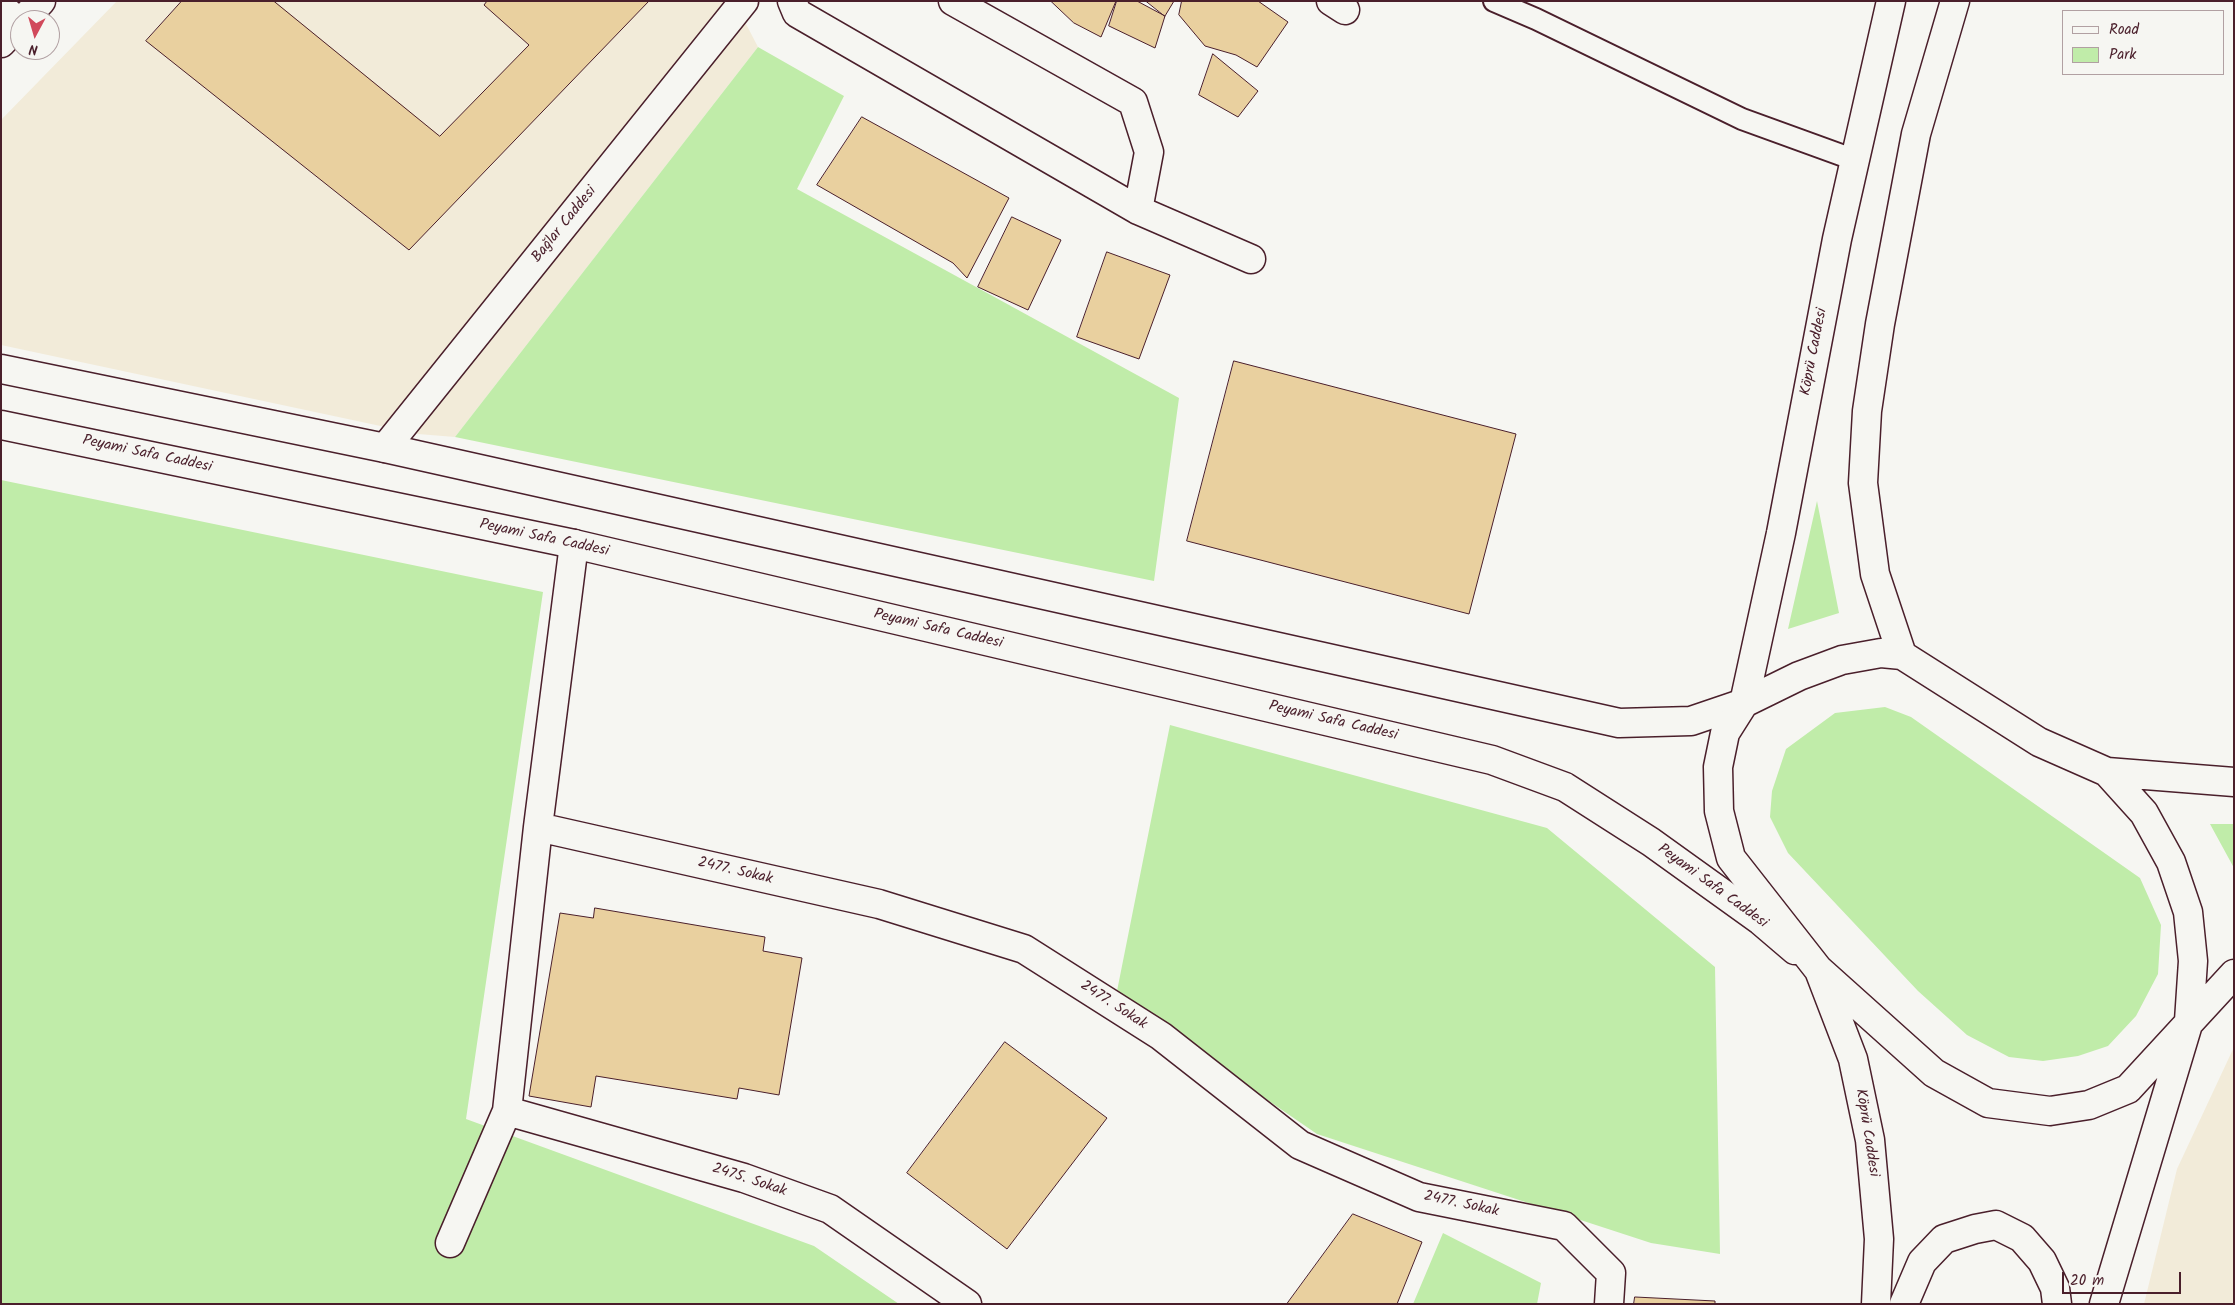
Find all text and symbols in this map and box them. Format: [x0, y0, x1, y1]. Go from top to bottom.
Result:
north arrow [10, 10, 60, 60]
legend [2062, 10, 2225, 75]
text: Road [2109, 18, 2139, 42]
text: N [28, 38, 39, 60]
text: Park [2109, 43, 2136, 67]
street label: Bağlar Caddesi [529, 183, 601, 267]
street label: Köprü Caddesi [1798, 307, 1832, 397]
street label: Peyami Safa Caddesi [81, 432, 213, 478]
street label: Peyami Safa Caddesi [478, 516, 610, 562]
street label: Peyami Safa Caddesi [872, 606, 1004, 654]
street label: Peyami Safa Caddesi [1267, 698, 1399, 746]
street label: Peyami Safa Caddesi [1653, 841, 1771, 933]
street label: 2477. Sokak [696, 855, 774, 889]
street label: 2477. Sokak [1076, 978, 1150, 1034]
street label: Köprü Caddesi [1850, 1088, 1882, 1178]
street label: 2475. Sokak [709, 1160, 789, 1202]
street label: 2477. Sokak [1422, 1188, 1500, 1222]
scale bar [2065, 1262, 2184, 1294]
text: 20 m [2070, 1269, 2104, 1293]

